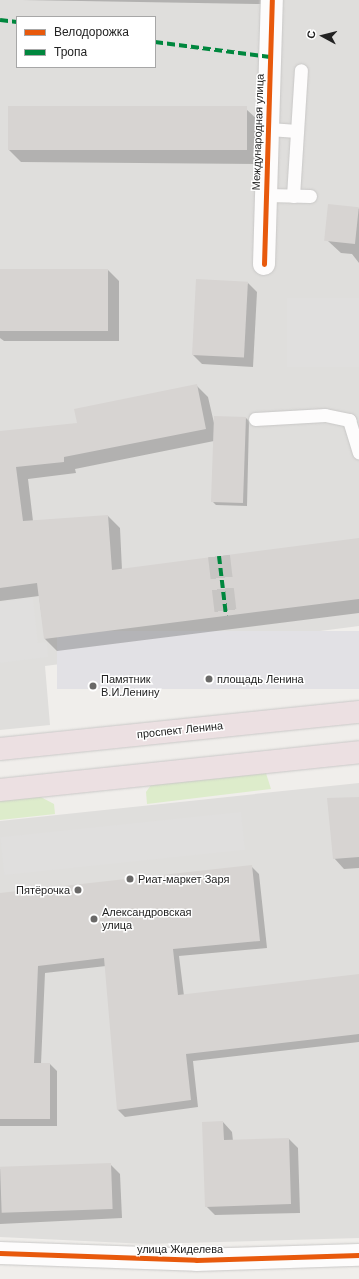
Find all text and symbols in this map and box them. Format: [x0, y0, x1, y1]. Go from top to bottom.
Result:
legend [16, 16, 156, 68]
north arrow [303, 16, 343, 56]
text: Велодорожка [54, 25, 129, 39]
text: С [305, 30, 318, 39]
text: Тропа [54, 45, 87, 59]
street label: Международная улица [249, 74, 267, 190]
place label: площадь Ленина [217, 672, 304, 686]
place label: Памятник В.И.Ленину [101, 673, 159, 699]
marker: площадь Ленина [204, 674, 214, 684]
marker: Памятник В.И.Ленину [88, 681, 98, 691]
street label: проспект Ленина [136, 719, 224, 741]
place label: Риат-маркет Заря [138, 872, 229, 886]
marker: Риат-маркет Заря [125, 874, 135, 884]
place label: Пятёрочка [16, 883, 70, 897]
marker: Пятёрочка [73, 885, 83, 895]
place label: Александровская улица [102, 906, 192, 932]
marker: Александровская улица [89, 914, 99, 924]
street label: улица Жиделева [137, 1242, 223, 1256]

